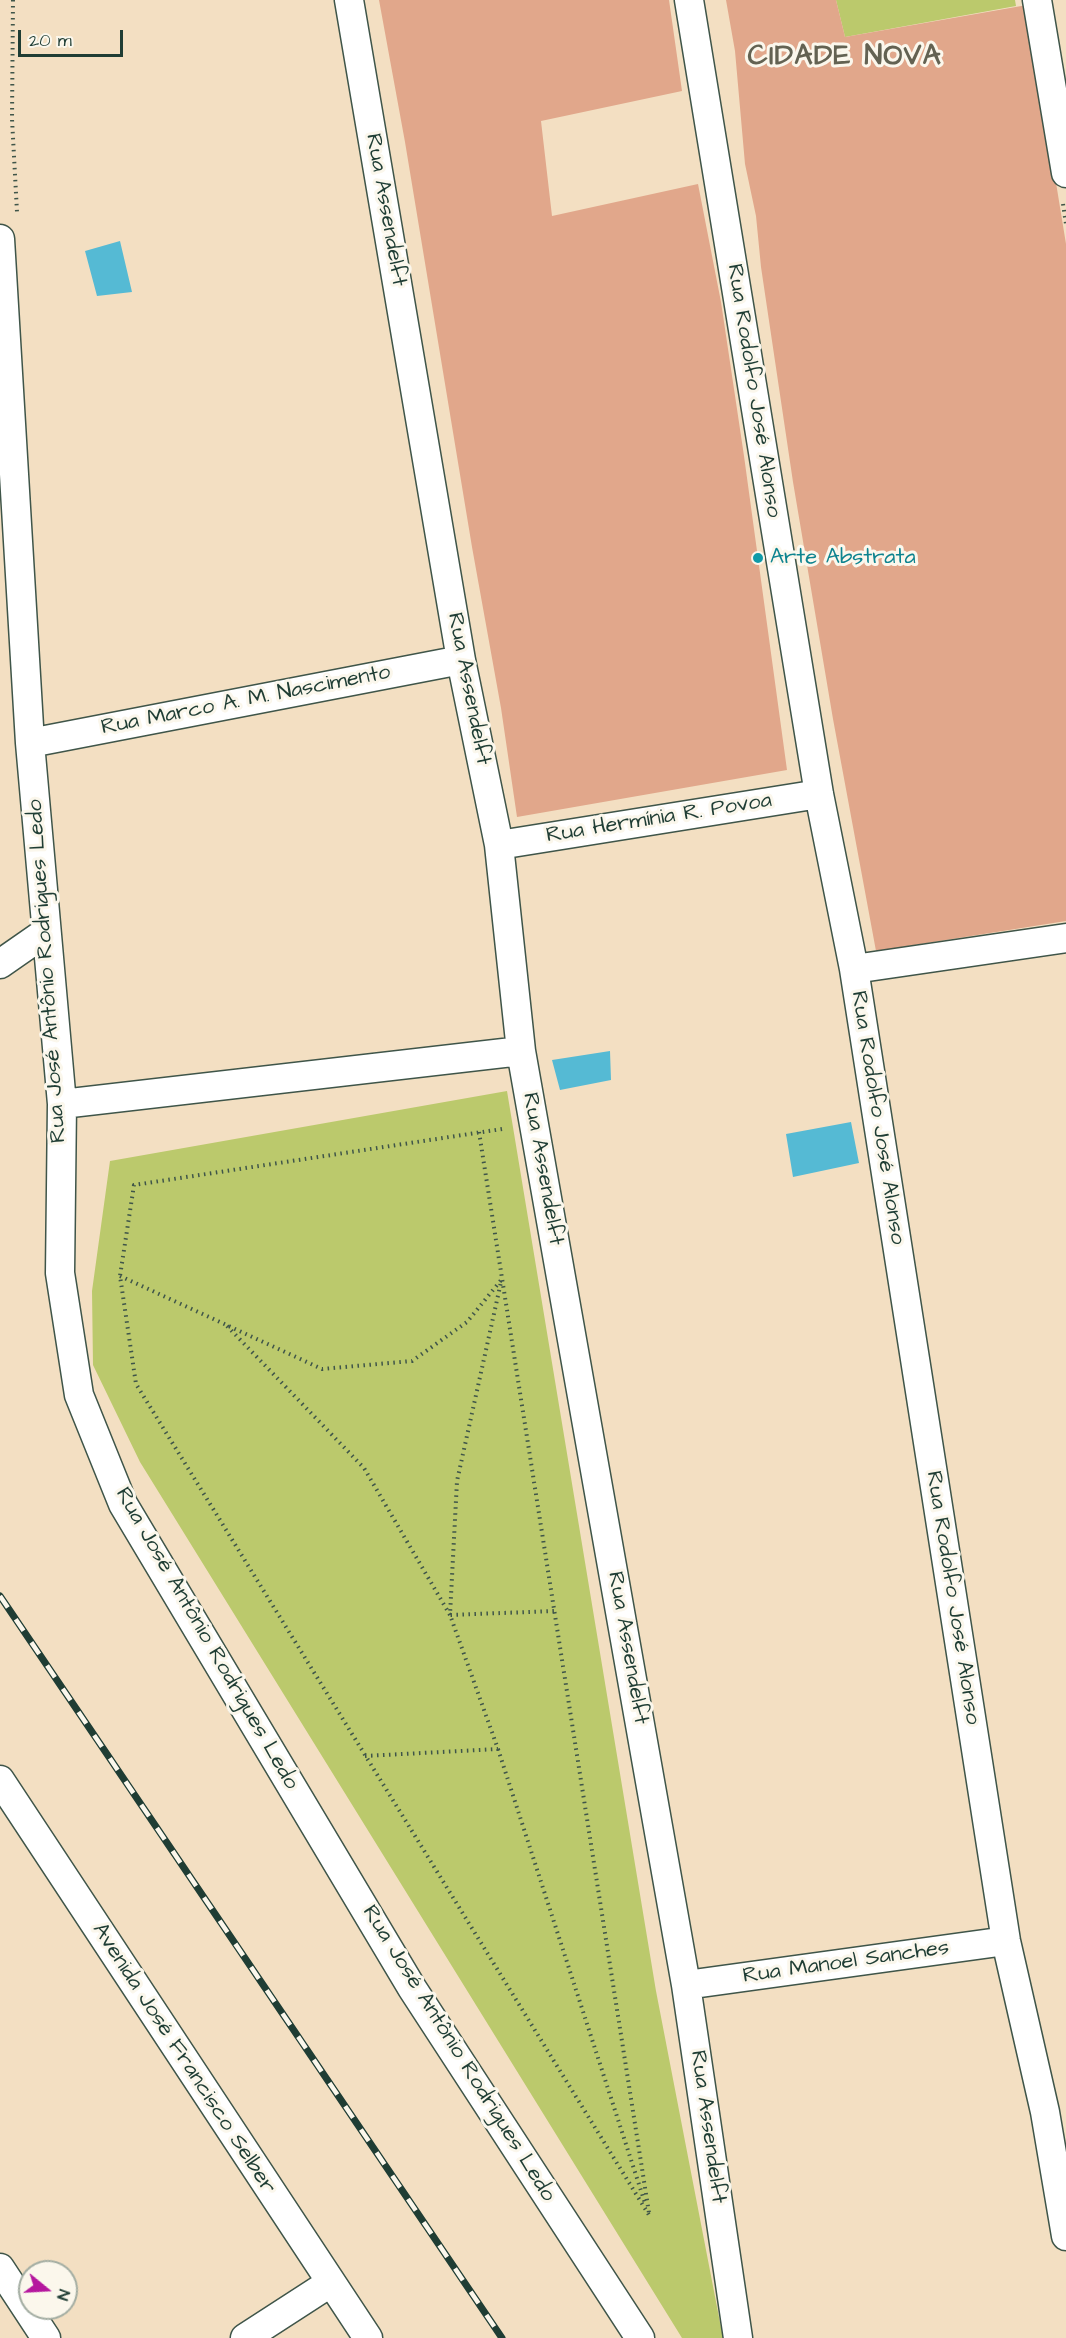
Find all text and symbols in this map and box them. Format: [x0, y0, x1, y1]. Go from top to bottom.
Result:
scale bar [21, 18, 126, 56]
text: 20 m [29, 28, 72, 53]
district label: CIDADE NOVA [748, 41, 942, 75]
street label: Rua Assendelft [359, 132, 411, 288]
street label: Rua Rodolfo José Alonso [720, 262, 786, 520]
place label: Arte Abstrata [770, 545, 916, 571]
marker: Arte Abstrata [751, 551, 765, 565]
street label: Rua Assendelft [440, 611, 496, 767]
street label: Rua Marco A. M. Nascimento [99, 660, 393, 742]
street label: Rua Hermínia R. Povoa [544, 788, 774, 850]
street label: Rua José Antônio Rodrigues Ledo [23, 798, 73, 1144]
street label: Rua Rodolfo José Alonso [844, 989, 910, 1247]
street label: Rua Assendelft [516, 1091, 568, 1247]
street label: Rua Rodolfo José Alonso [919, 1469, 985, 1727]
street label: Rua José Antônio Rodrigues Ledo [108, 1483, 304, 1795]
street label: Rua Assendelft [601, 1570, 653, 1726]
street label: Rua José Antônio Rodrigues Ledo [356, 1901, 560, 2207]
street label: Avenida José Francisco Selber [85, 1919, 281, 2199]
street label: Rua Manoel Sanches [741, 1935, 951, 1991]
street label: Rua Assendelft [683, 2049, 731, 2205]
north arrow [18, 2260, 78, 2320]
text: N [51, 2287, 75, 2303]

